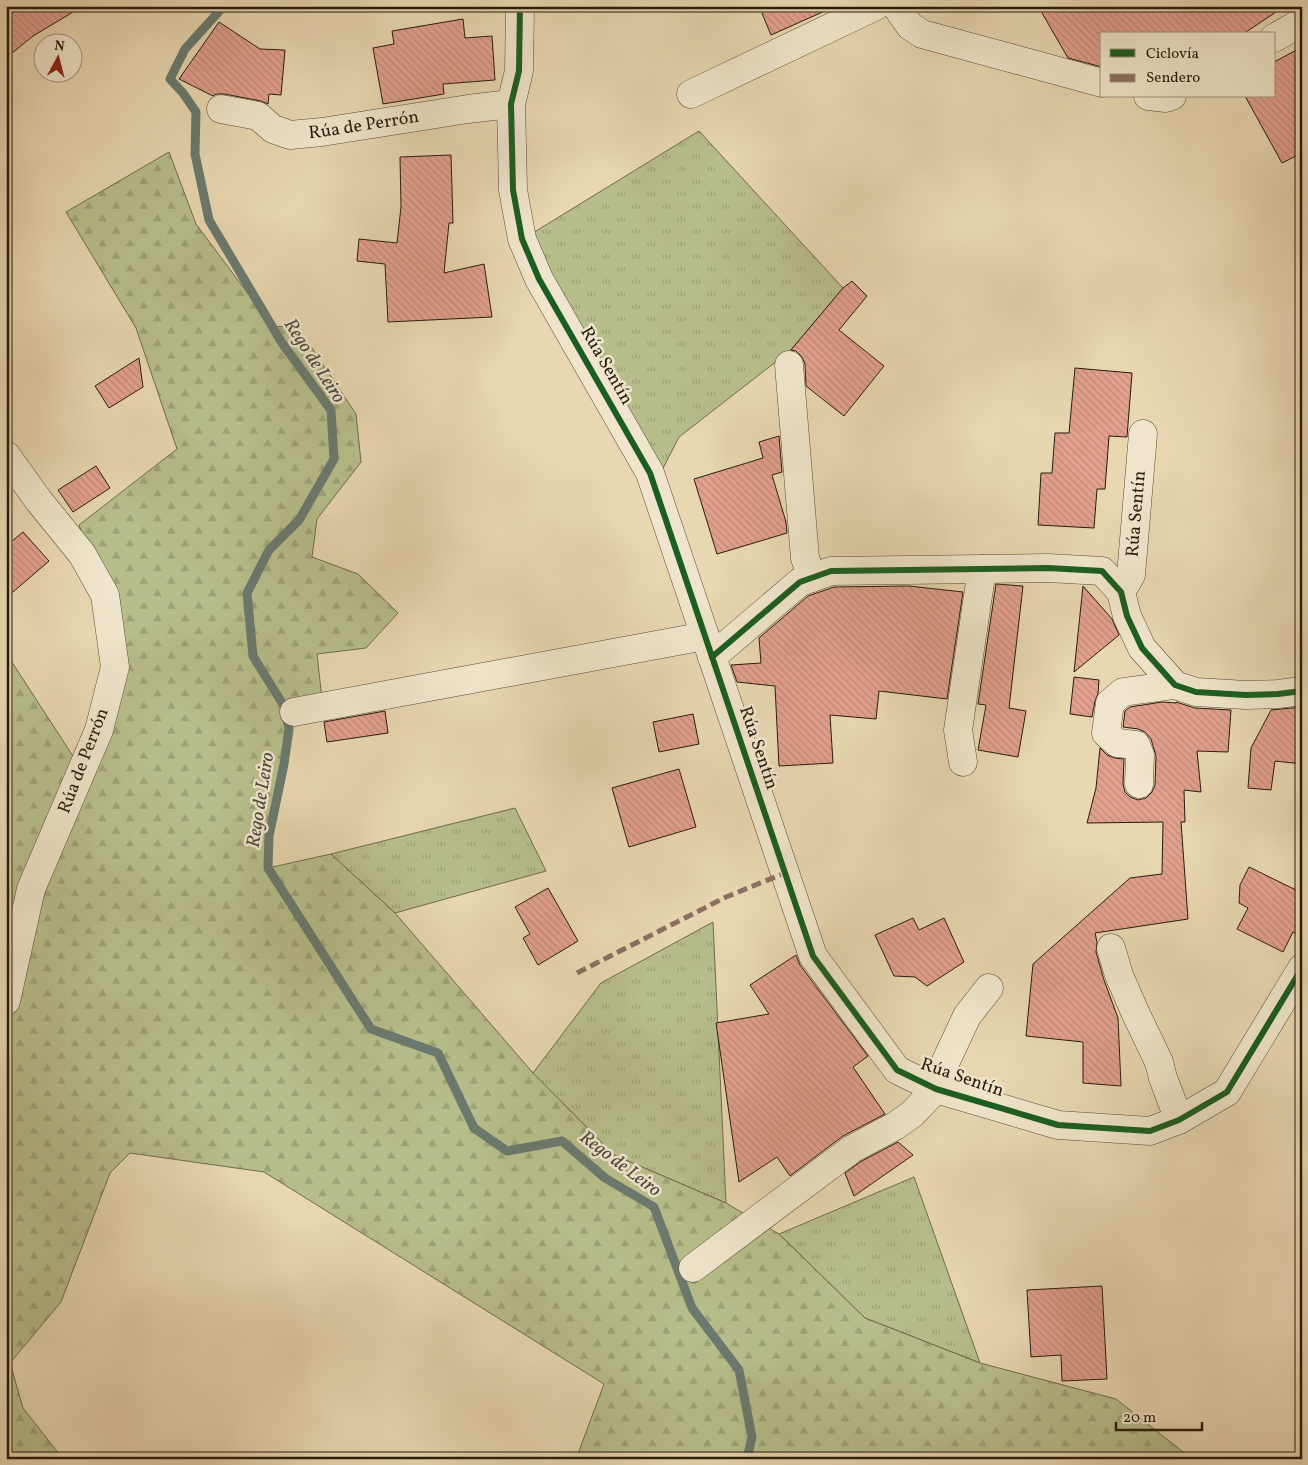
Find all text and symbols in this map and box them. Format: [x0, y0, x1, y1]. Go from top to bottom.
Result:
north arrow [32, 32, 82, 82]
legend [1100, 32, 1276, 98]
text: N [53, 37, 66, 57]
text: Ciclovía [1146, 44, 1199, 65]
text: Sendero [1146, 68, 1200, 89]
street label: Rúa de Perrón [307, 104, 421, 146]
water label: Rego de Leiro [277, 314, 351, 409]
street label: Rúa Sentín [573, 322, 639, 410]
street label: Rúa Sentín [1120, 469, 1152, 558]
street label: Rúa Sentín [732, 703, 784, 793]
street label: Rúa de Perrón [52, 704, 116, 817]
water label: Rego de Leiro [241, 750, 281, 849]
street label: Rúa Sentín [917, 1052, 1007, 1104]
water label: Rego de Leiro [574, 1125, 666, 1203]
scale bar [1116, 1400, 1202, 1432]
text: 20 m [1123, 1408, 1156, 1429]

